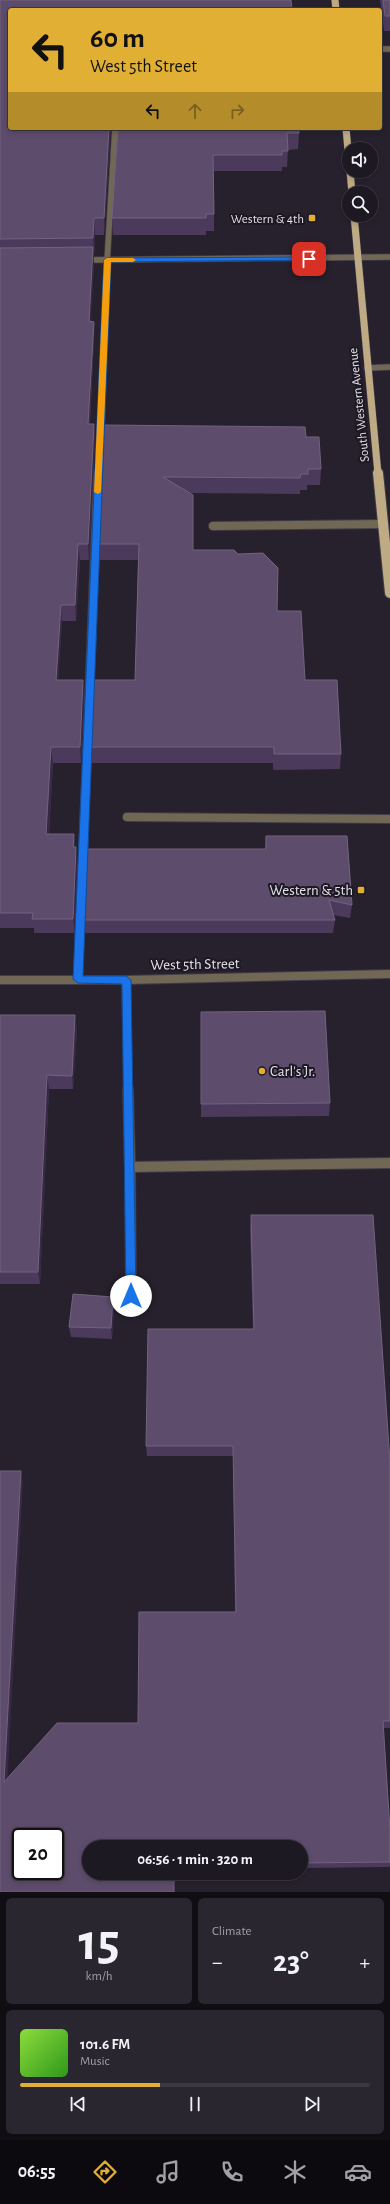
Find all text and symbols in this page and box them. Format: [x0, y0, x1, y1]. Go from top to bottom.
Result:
icon: left [24, 24, 76, 76]
text: 60 m [90, 25, 145, 53]
text: West 5th Street [90, 58, 197, 76]
icon: left [142, 100, 164, 122]
icon: ahead [184, 100, 206, 122]
icon: right [226, 100, 248, 122]
map controls [342, 142, 378, 222]
button: sound [342, 142, 378, 178]
button: search [342, 186, 378, 222]
place label: Western & 4th [231, 213, 304, 226]
marker: Western & 4th [307, 213, 317, 223]
pin [292, 242, 326, 276]
icon: arrive [298, 248, 320, 270]
street label: South Western Avenue [347, 347, 372, 463]
place label: Western & 5th [270, 883, 353, 898]
marker: Western & 5th [356, 885, 366, 895]
street label: West 5th Street [150, 956, 240, 973]
place label: Carl's Jr. [270, 1064, 315, 1079]
marker: Carl's Jr. [257, 1066, 267, 1076]
position arrow [110, 1275, 152, 1317]
speed limit sign: 20 [12, 1828, 64, 1880]
text: 06:56 · 1 min · 320 m [137, 1852, 253, 1867]
text: 15 [78, 1917, 120, 1969]
text: Climate [212, 1925, 251, 1938]
text: 23° [273, 1947, 309, 1977]
text: − [212, 1951, 223, 1973]
text: + [359, 1951, 370, 1973]
text: km/h [86, 1970, 112, 1983]
text: 101.6 FM [80, 2037, 130, 2052]
text: Music [80, 2055, 110, 2068]
icon: previous [67, 2093, 89, 2115]
icon: pause [184, 2093, 206, 2115]
icon: next [301, 2093, 323, 2115]
icon: directions [91, 2158, 119, 2186]
icon: music [154, 2158, 182, 2186]
icon: phone [218, 2158, 246, 2186]
icon: climate [281, 2158, 309, 2186]
icon: car [344, 2158, 372, 2186]
text: 06:55 [18, 2163, 55, 2181]

